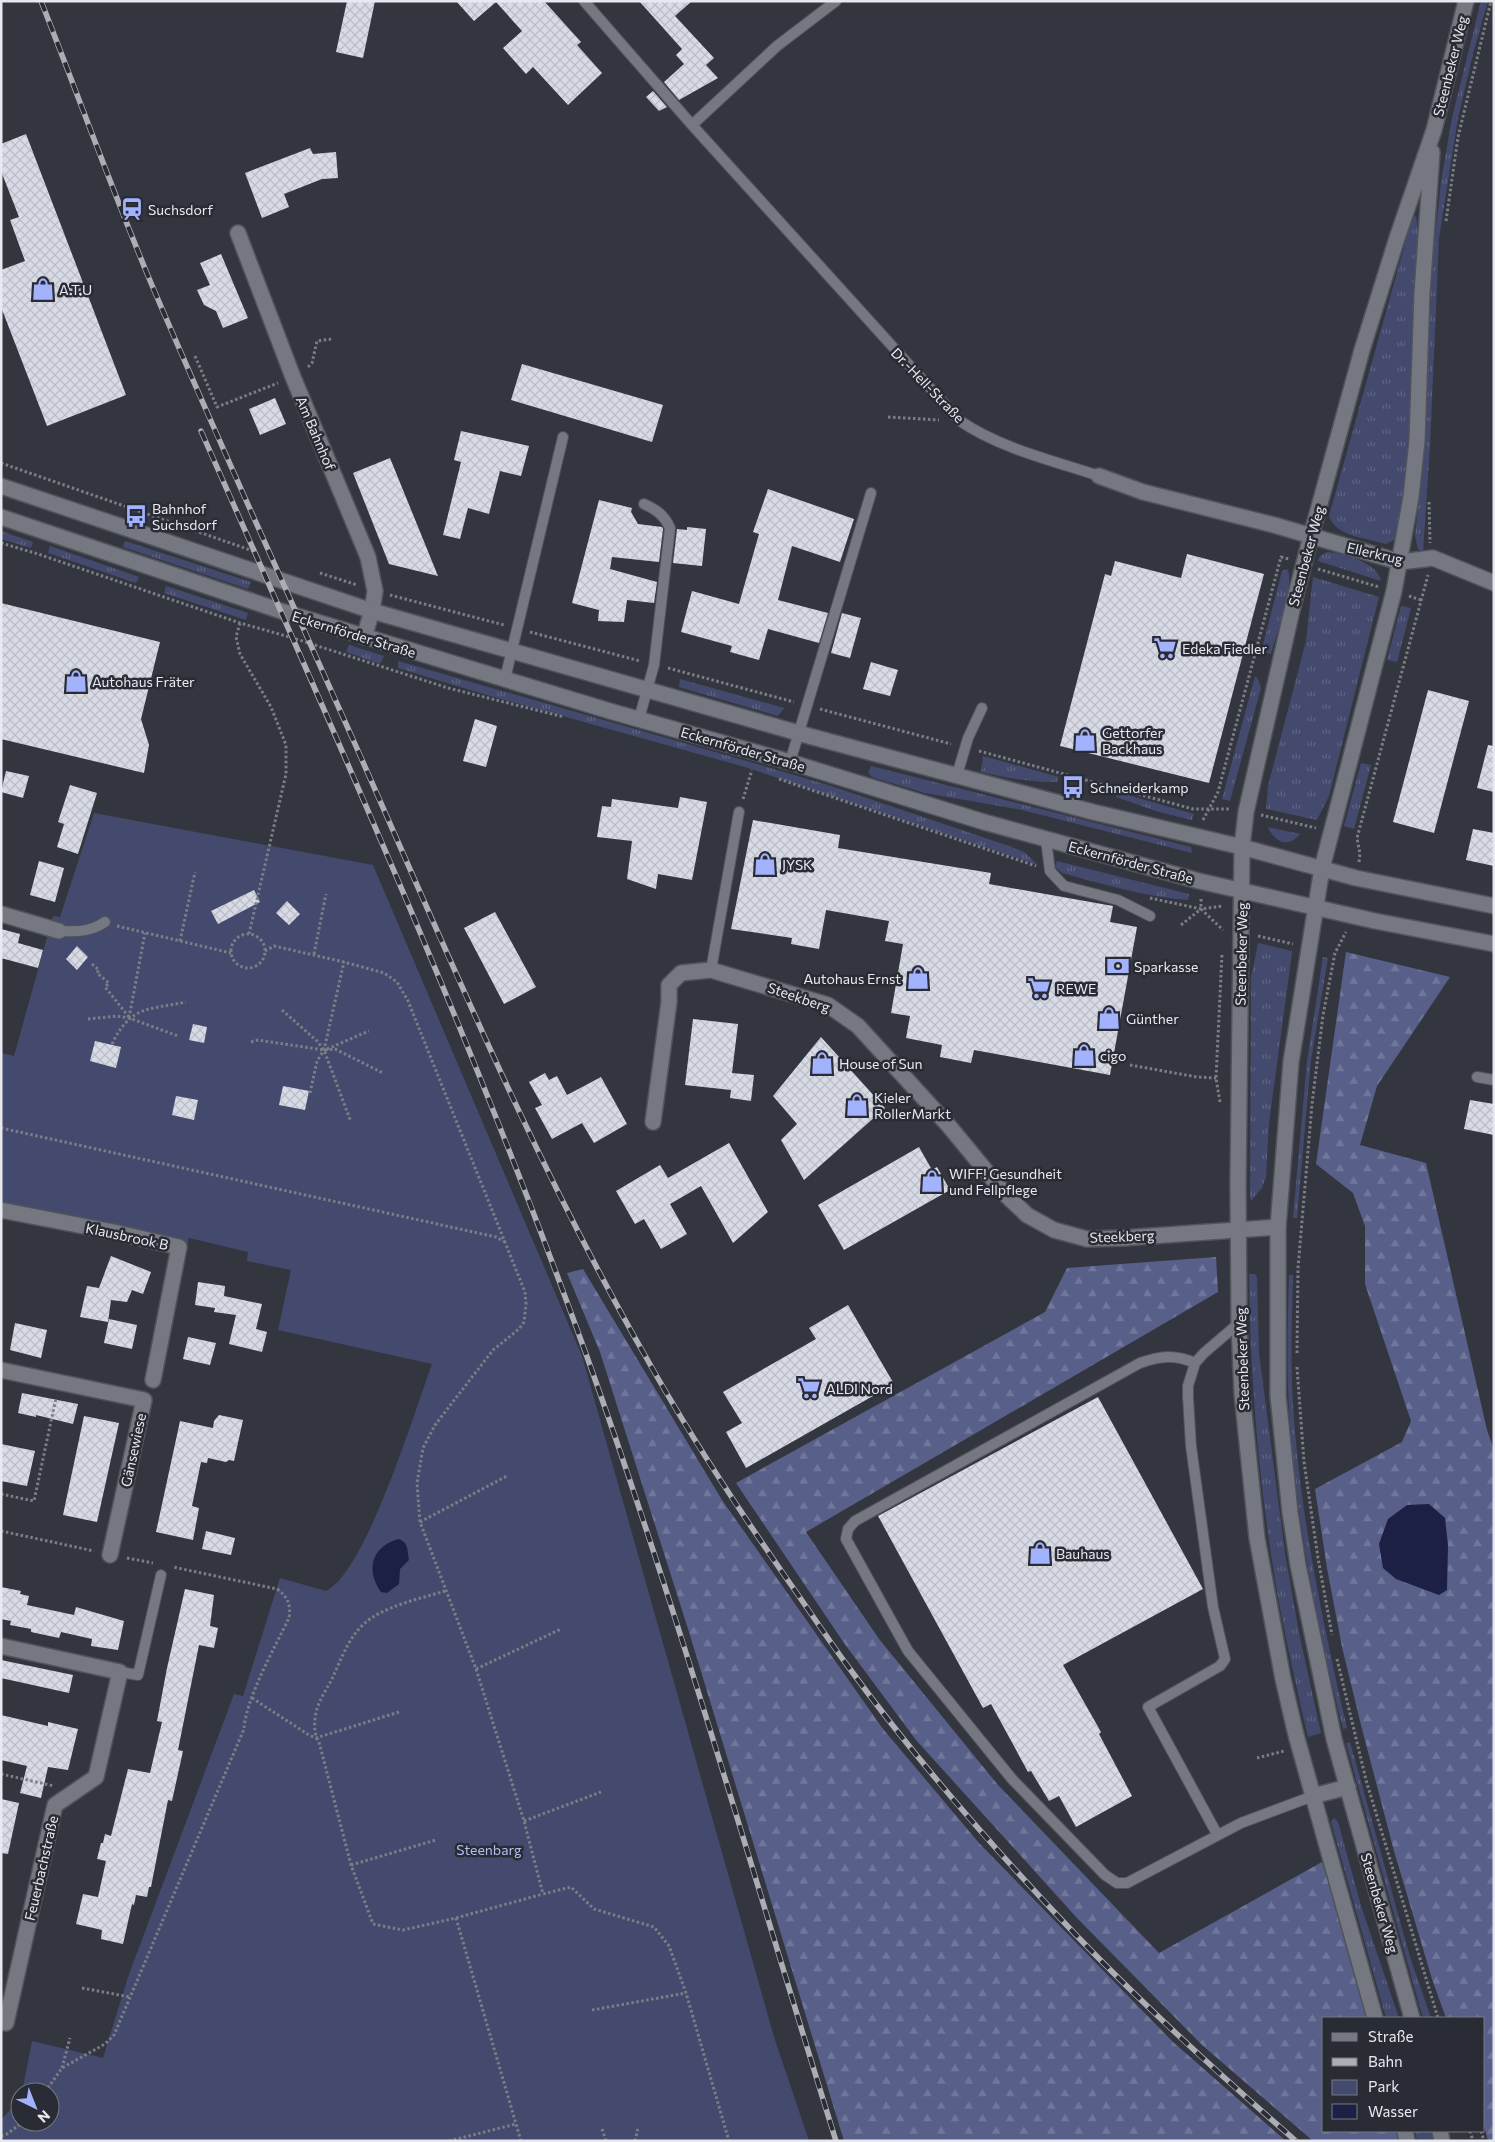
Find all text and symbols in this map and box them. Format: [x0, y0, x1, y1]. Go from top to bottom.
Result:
street label: Steenbeker Weg [1429, 13, 1471, 118]
station icon: Suchsdorf [119, 196, 145, 222]
place label: Suchsdorf [148, 201, 213, 218]
shop icon: A.T.U [30, 276, 56, 302]
place label: A.T.U [59, 281, 92, 298]
street label: Dr.-Hell-Straße [888, 344, 968, 426]
street label: Am Bahnhof [293, 393, 339, 473]
place label: Bahnhof Suchsdorf [152, 500, 217, 533]
bus stop icon: Bahnhof Suchsdorf [123, 503, 149, 529]
street label: Steenbeker Weg [1284, 503, 1328, 608]
street label: Ellerkrug [1345, 538, 1405, 568]
street label: Eckernförder Straße [290, 607, 418, 661]
supermarket icon: Edeka Fiedler [1152, 635, 1178, 661]
place label: Edeka Fiedler [1182, 640, 1267, 657]
shop icon: Autohaus Fräter [63, 668, 89, 694]
place label: Autohaus Fräter [92, 673, 195, 690]
street label: Eckernförder Straße [679, 723, 807, 775]
place label: Gettorfer Backhaus [1102, 724, 1163, 757]
shop icon: Gettorfer Backhaus [1072, 727, 1098, 753]
bus stop icon: Schneiderkamp [1060, 774, 1086, 800]
place label: Schneiderkamp [1090, 779, 1189, 796]
street label: Eckernförder Straße [1067, 837, 1195, 887]
shop icon: JYSK [752, 851, 778, 877]
place label: JYSK [782, 856, 813, 873]
street label: Steenbeker Weg [1232, 902, 1250, 1006]
bank icon: Sparkasse [1105, 953, 1131, 979]
place label: Sparkasse [1134, 958, 1198, 975]
shop icon: Autohaus Ernst [905, 965, 931, 991]
place label: Autohaus Ernst [803, 970, 901, 987]
supermarket icon: REWE [1026, 975, 1052, 1001]
street label: Steekberg [766, 978, 833, 1016]
place label: REWE [1056, 980, 1096, 997]
shop icon: Günther [1096, 1005, 1122, 1031]
place label: Günther [1126, 1010, 1179, 1027]
shop icon: cigo [1071, 1042, 1097, 1068]
place label: cigo [1100, 1047, 1126, 1064]
shop icon: House of Sun [809, 1050, 835, 1076]
place label: House of Sun [839, 1055, 923, 1072]
place label: Kieler RollerMarkt [874, 1089, 951, 1122]
shop icon: Kieler RollerMarkt [844, 1092, 870, 1118]
place label: WIFF! Gesundheit und Fellpflege [949, 1165, 1062, 1198]
shop icon: WIFF! Gesundheit und Fellpflege [919, 1168, 945, 1194]
street label: Klausbrook B [84, 1219, 170, 1253]
street label: Steekberg [1089, 1226, 1155, 1246]
street label: Steenbeker Weg [1232, 1307, 1252, 1411]
supermarket icon: ALDI Nord [796, 1375, 822, 1401]
place label: ALDI Nord [826, 1380, 893, 1397]
street label: Gänsewiese [117, 1412, 149, 1488]
shop icon: Bauhaus [1027, 1540, 1053, 1566]
place label: Bauhaus [1056, 1545, 1110, 1562]
street label: Feuerbachstraße [21, 1814, 61, 1922]
park label: Steenbarg [456, 1841, 522, 1858]
street label: Steenbeker Weg [1358, 1851, 1403, 1955]
legend [1322, 2017, 1485, 2132]
text: Straße [1368, 2027, 1414, 2045]
text: Bahn [1368, 2052, 1403, 2070]
text: Park [1368, 2077, 1399, 2095]
north arrow [10, 2082, 60, 2132]
text: Wasser [1368, 2102, 1418, 2120]
text: N [35, 2107, 54, 2127]

